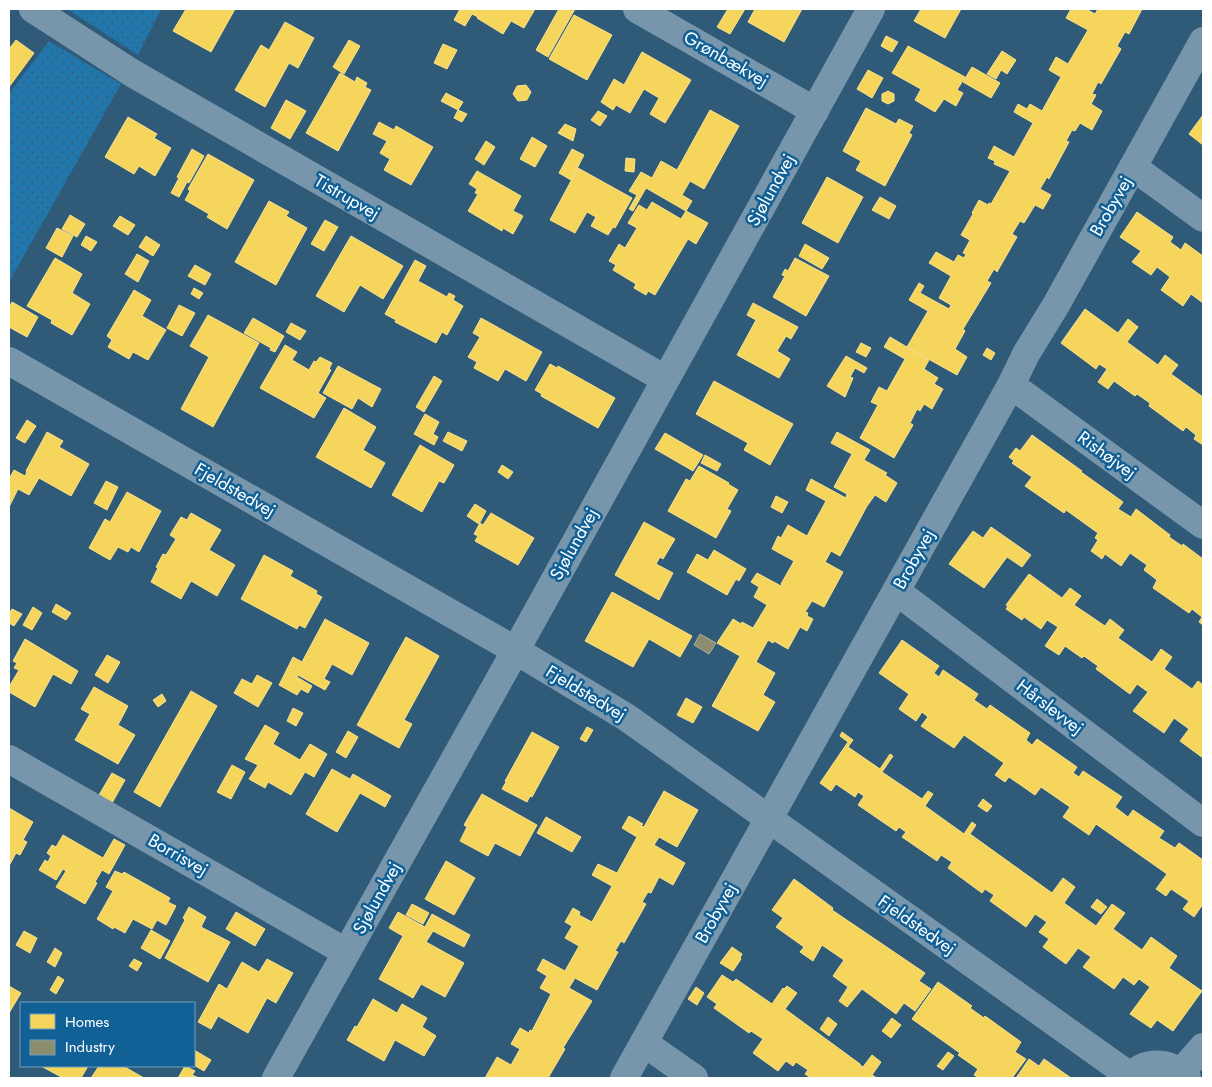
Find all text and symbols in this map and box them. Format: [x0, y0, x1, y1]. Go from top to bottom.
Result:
street label: Grønbækvej [679, 24, 773, 94]
street label: Sjølundvej [740, 149, 802, 231]
street label: Tistrupvej [309, 168, 385, 226]
street label: Brobyvej [1083, 171, 1139, 241]
street label: Rishøjvej [1072, 425, 1142, 485]
street label: Fjeldstedvej [190, 456, 280, 524]
street label: Sjølundvej [543, 503, 605, 585]
street label: Brobyvej [887, 524, 941, 594]
street label: Fjeldstedvej [541, 659, 631, 727]
street label: Hårslevvej [1011, 673, 1089, 741]
street label: Borrisvej [143, 827, 213, 883]
street label: Sjølundvej [346, 857, 408, 939]
street label: Brobyvej [689, 878, 743, 948]
street label: Fjeldstedvej [873, 889, 961, 961]
legend [20, 1002, 195, 1067]
text: Homes [65, 1011, 109, 1033]
text: Industry [65, 1036, 115, 1058]

